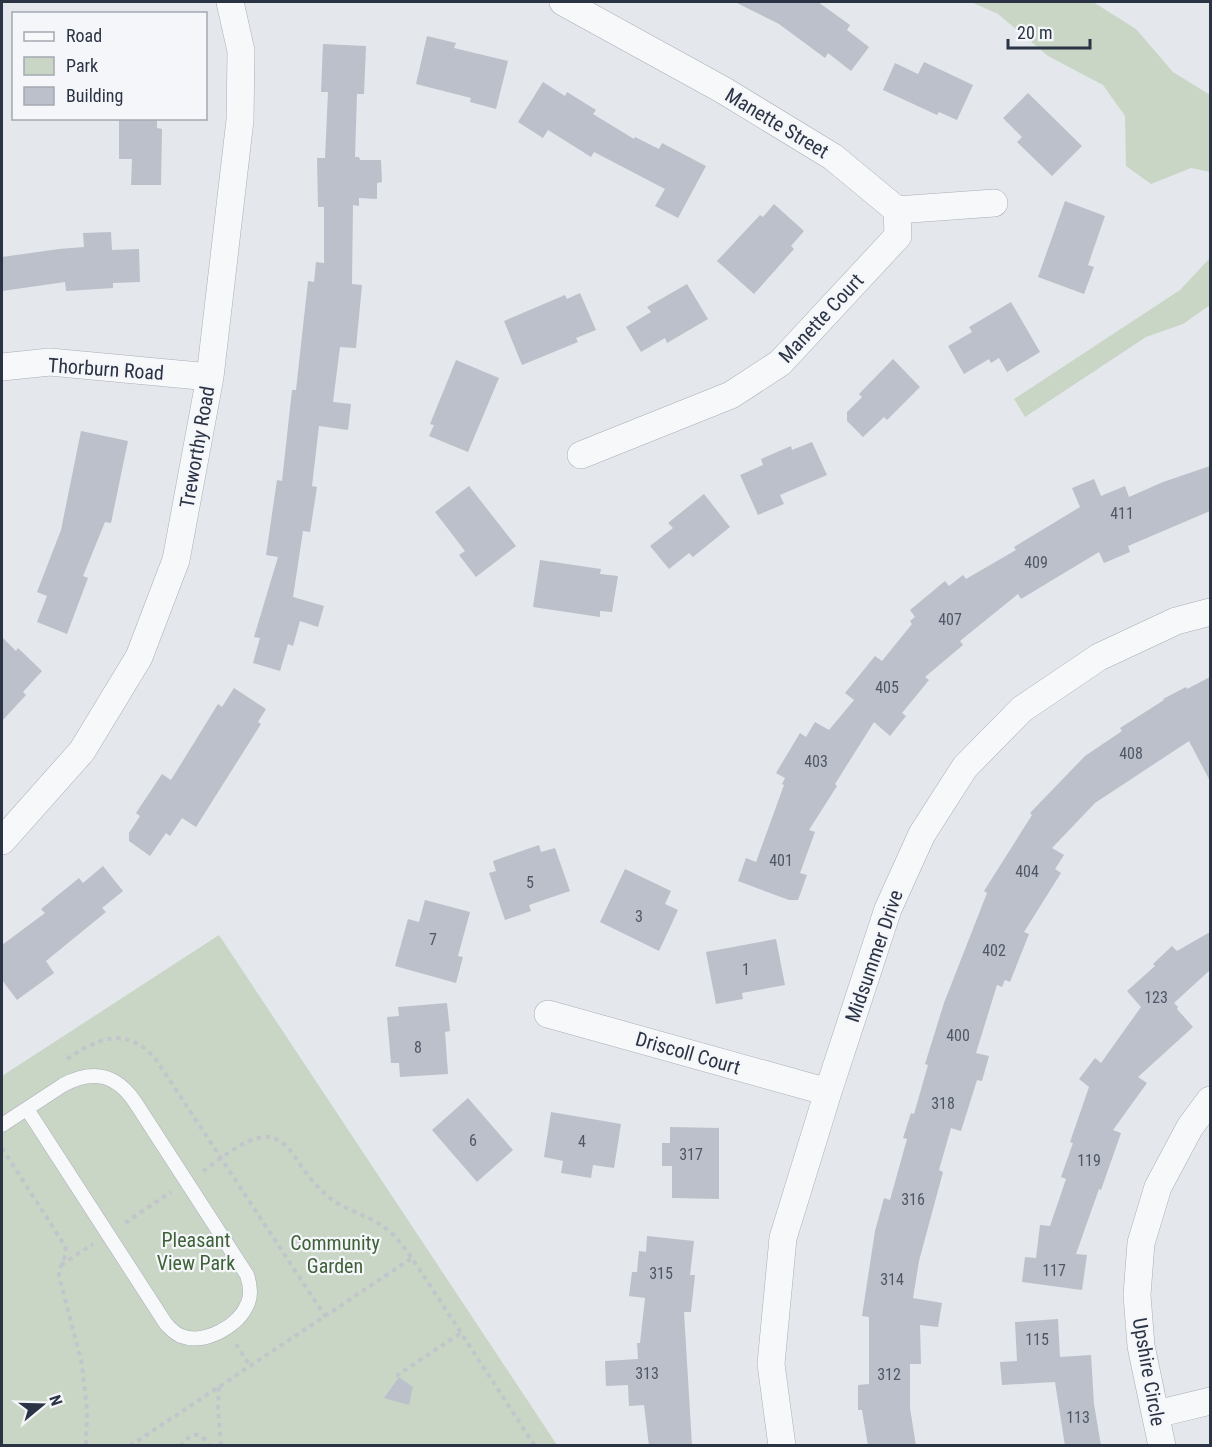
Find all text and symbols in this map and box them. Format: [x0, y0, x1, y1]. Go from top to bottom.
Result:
legend [12, 12, 207, 120]
scale bar [1008, 12, 1090, 50]
text: 20 m [1017, 22, 1052, 43]
text: Road [66, 25, 102, 46]
text: Park [66, 55, 98, 76]
street label: Manette Street [721, 83, 833, 163]
text: Building [66, 85, 123, 106]
street label: Manette Court [774, 268, 868, 368]
street label: Thorburn Road [47, 353, 165, 385]
street label: Treworthy Road [174, 384, 220, 510]
house number: 411 [1110, 504, 1134, 523]
house number: 409 [1024, 553, 1048, 572]
house number: 407 [938, 610, 962, 629]
house number: 405 [875, 678, 899, 697]
house number: 408 [1119, 744, 1143, 763]
house number: 403 [804, 752, 828, 771]
house number: 401 [769, 851, 793, 870]
house number: 404 [1015, 862, 1039, 881]
house number: 5 [526, 873, 534, 892]
street label: Midsummer Drive [840, 887, 908, 1025]
house number: 3 [635, 907, 643, 926]
house number: 7 [429, 930, 437, 949]
house number: 402 [982, 941, 1006, 960]
house number: 1 [742, 960, 750, 979]
house number: 123 [1144, 988, 1168, 1007]
house number: 400 [946, 1026, 970, 1045]
street label: Driscoll Court [633, 1027, 743, 1079]
house number: 8 [414, 1038, 422, 1057]
house number: 318 [931, 1094, 955, 1113]
house number: 6 [469, 1131, 477, 1150]
house number: 4 [578, 1132, 586, 1151]
house number: 317 [679, 1145, 703, 1164]
house number: 119 [1077, 1151, 1101, 1170]
house number: 316 [901, 1190, 925, 1209]
park label: Pleasant View Park [157, 1228, 235, 1275]
park label: Community Garden [290, 1231, 380, 1278]
house number: 117 [1042, 1261, 1066, 1280]
house number: 315 [649, 1264, 673, 1283]
house number: 314 [880, 1270, 904, 1289]
street label: Upshire Circle [1128, 1316, 1170, 1428]
house number: 115 [1025, 1330, 1049, 1349]
house number: 313 [635, 1364, 659, 1383]
house number: 312 [877, 1365, 901, 1384]
north arrow [12, 1375, 72, 1435]
text: N [45, 1393, 66, 1408]
house number: 113 [1066, 1408, 1090, 1427]

